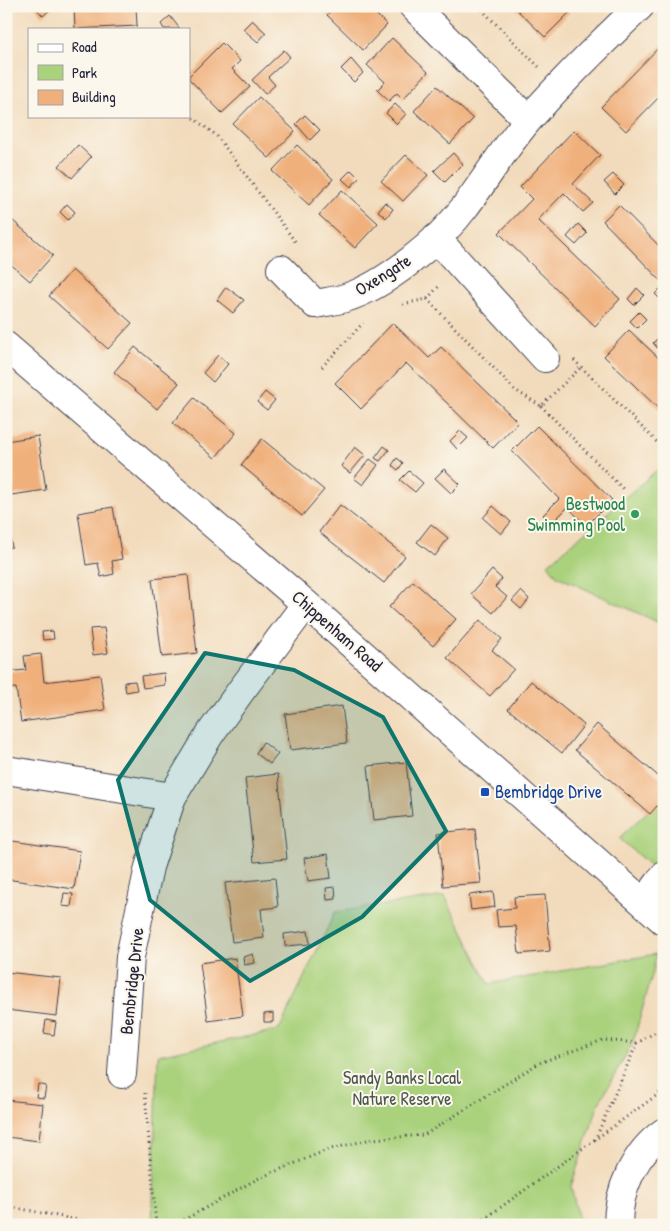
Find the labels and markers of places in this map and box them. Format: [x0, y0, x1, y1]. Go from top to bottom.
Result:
place label: Bestwood Swimming Pool [528, 491, 625, 537]
marker: Bestwood Swimming Pool [629, 508, 641, 520]
place label: Bembridge Drive [495, 779, 602, 804]
marker: Bembridge Drive [479, 786, 491, 798]

